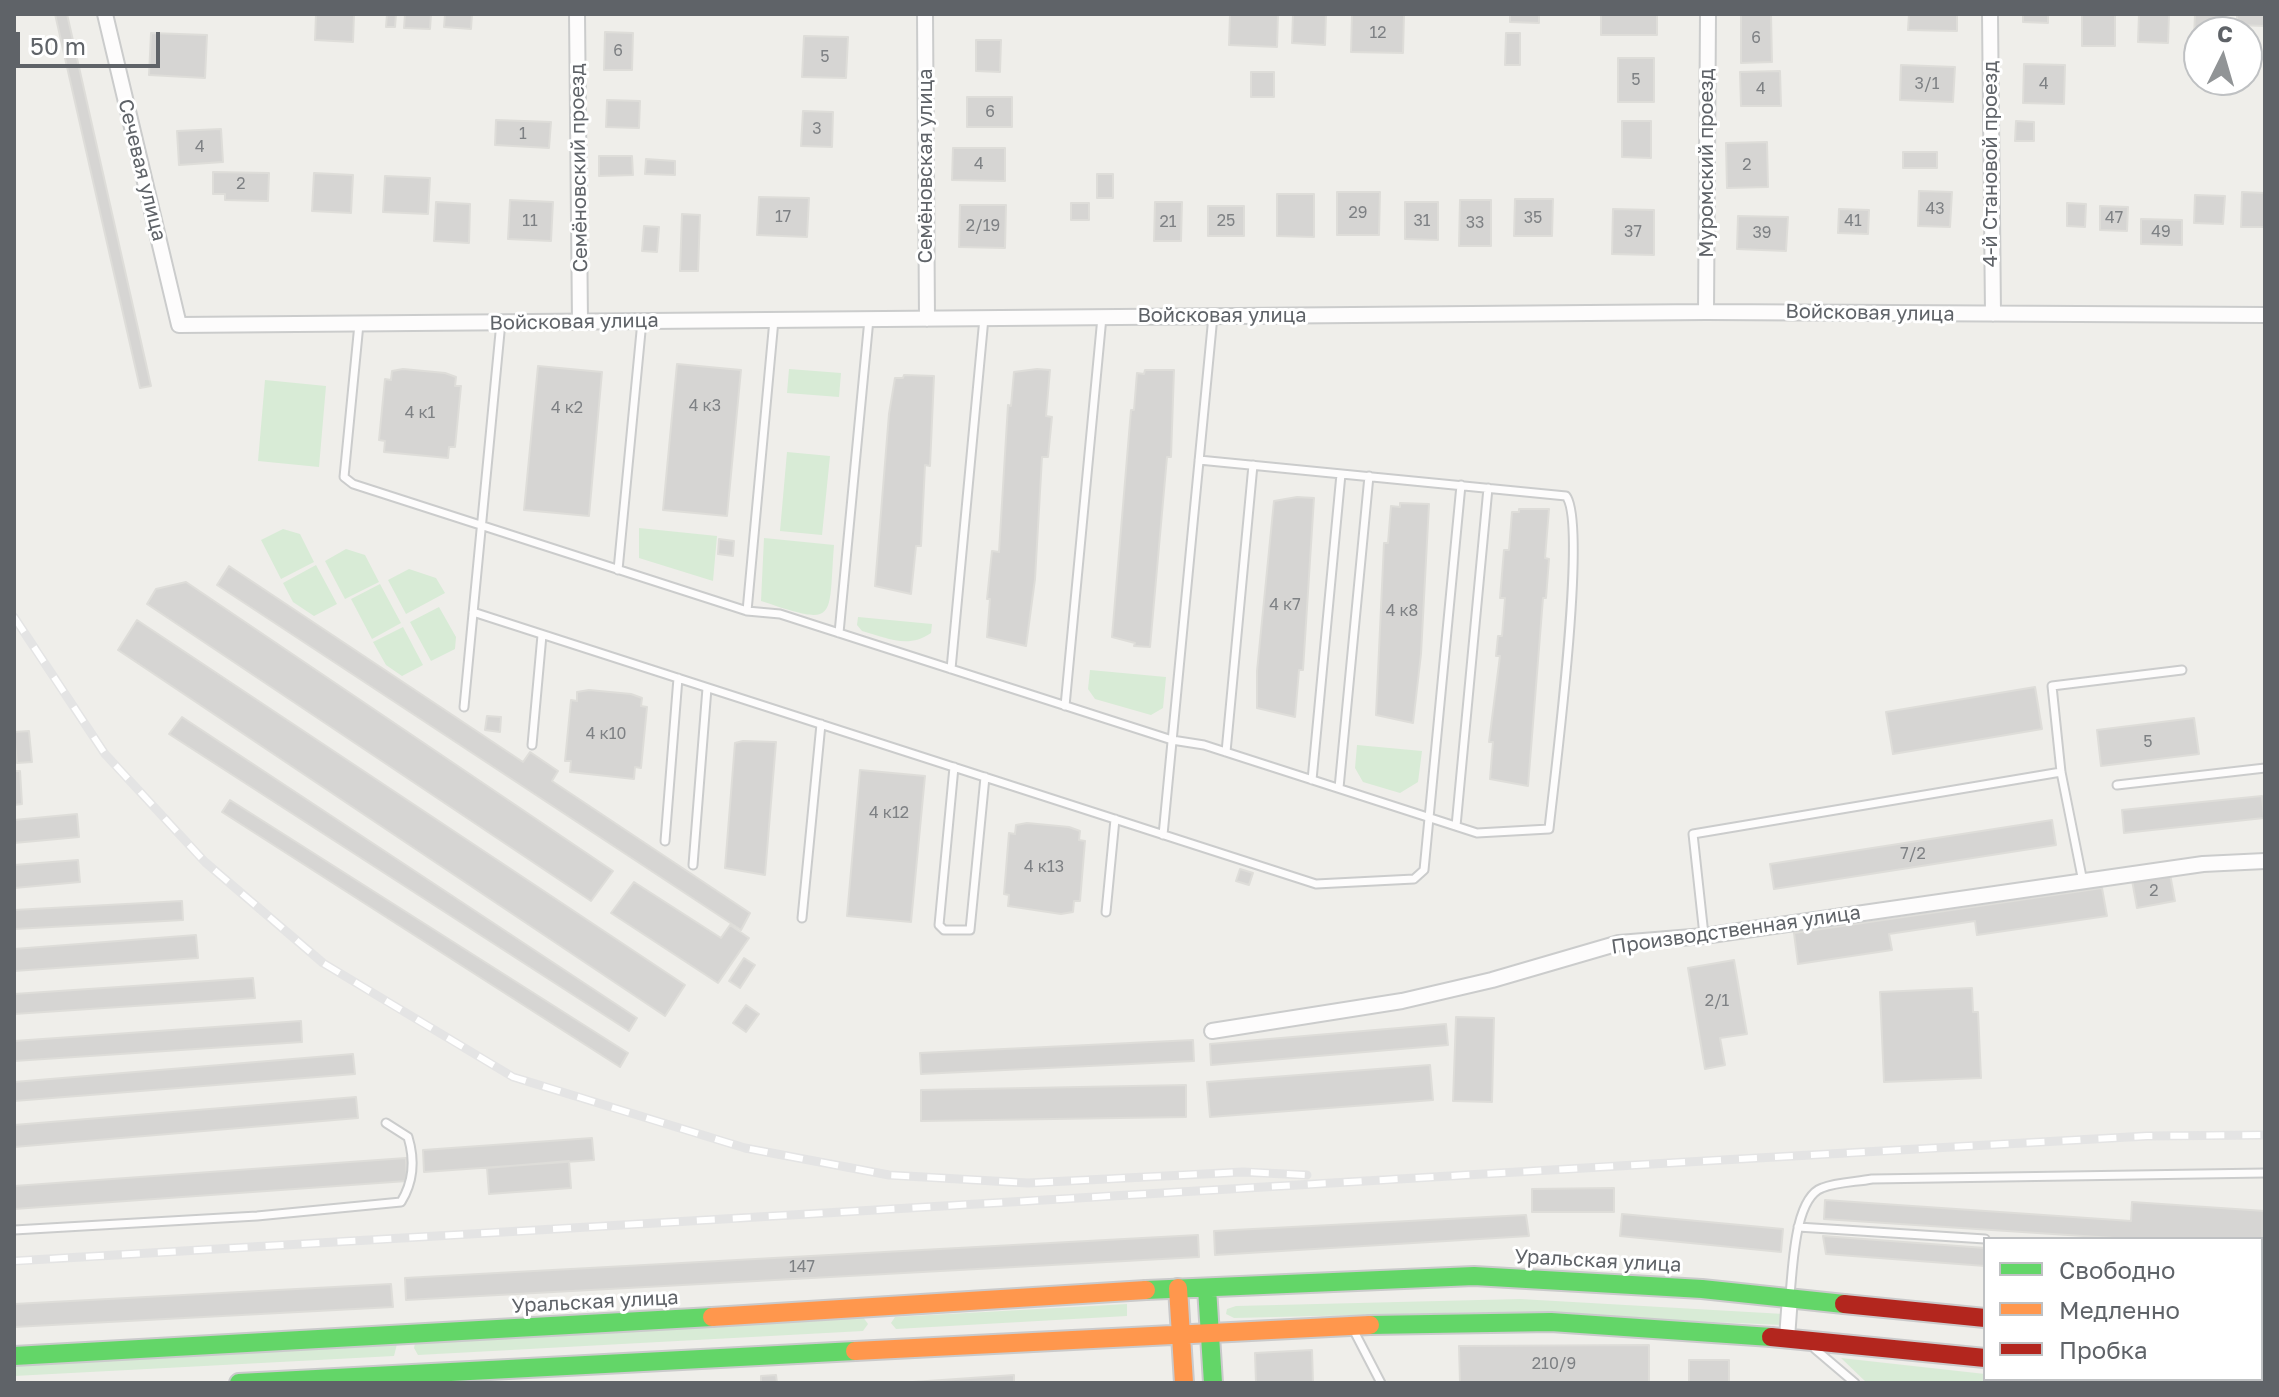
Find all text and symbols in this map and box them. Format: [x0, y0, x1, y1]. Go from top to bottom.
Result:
scale bar [20, 16, 164, 66]
north arrow [2183, 16, 2263, 96]
text: С [2216, 19, 2234, 48]
house number: 12 [1369, 23, 1387, 43]
house number: 6 [1751, 28, 1761, 48]
text: 50 m [30, 31, 86, 60]
house number: 6 [613, 41, 623, 61]
house number: 5 [820, 47, 830, 67]
street label: 4-й Становой проезд [1979, 61, 2003, 267]
street label: Семёновский проезд [565, 63, 593, 273]
street label: Семёновская улица [914, 68, 938, 264]
street label: Муромский проезд [1695, 68, 1719, 258]
house number: 5 [1631, 70, 1641, 90]
house number: 3/1 [1915, 74, 1939, 94]
house number: 4 [2039, 74, 2049, 94]
house number: 4 [1756, 79, 1766, 99]
street label: Сечевая улица [113, 97, 171, 243]
house number: 6 [985, 102, 995, 122]
house number: 3 [812, 119, 822, 139]
house number: 1 [519, 124, 527, 144]
house number: 4 [195, 137, 205, 157]
house number: 4 [974, 154, 984, 174]
house number: 2 [1742, 155, 1752, 175]
house number: 2 [236, 174, 246, 194]
house number: 43 [1925, 199, 1945, 219]
house number: 29 [1349, 203, 1367, 223]
house number: 17 [775, 207, 791, 227]
house number: 35 [1524, 208, 1542, 228]
house number: 47 [2105, 208, 2123, 228]
house number: 11 [522, 211, 538, 231]
house number: 25 [1217, 211, 1235, 231]
house number: 31 [1413, 211, 1431, 231]
house number: 41 [1844, 211, 1862, 231]
house number: 21 [1159, 212, 1177, 232]
house number: 33 [1466, 213, 1484, 233]
house number: 2/19 [966, 216, 1000, 236]
house number: 37 [1624, 222, 1642, 242]
house number: 49 [2151, 222, 2171, 242]
house number: 39 [1752, 223, 1772, 243]
street label: Войсковая улица [1785, 300, 1955, 326]
street label: Войсковая улица [1137, 304, 1307, 328]
street label: Войсковая улица [489, 309, 659, 335]
house number: 4 к3 [689, 396, 721, 416]
house number: 4 к2 [551, 398, 583, 418]
house number: 4 к1 [405, 403, 435, 423]
house number: 4 к7 [1269, 595, 1301, 615]
house number: 4 к8 [1386, 601, 1418, 621]
house number: 4 к10 [586, 724, 626, 744]
house number: 5 [2143, 732, 2153, 752]
house number: 4 к12 [869, 803, 909, 823]
house number: 7/2 [1900, 844, 1926, 864]
house number: 4 к13 [1024, 857, 1064, 877]
house number: 2 [2149, 881, 2159, 901]
street label: Производственная улица [1610, 901, 1862, 959]
house number: 2/1 [1705, 991, 1729, 1011]
legend [1983, 1237, 2263, 1381]
street label: Уральская улица [1514, 1245, 1682, 1277]
text: Свободно [2059, 1255, 2175, 1284]
house number: 147 [789, 1257, 815, 1277]
street label: Уральская улица [511, 1286, 679, 1318]
text: Медленно [2059, 1295, 2180, 1324]
text: Пробка [2059, 1335, 2148, 1364]
house number: 210/9 [1532, 1354, 1576, 1374]

